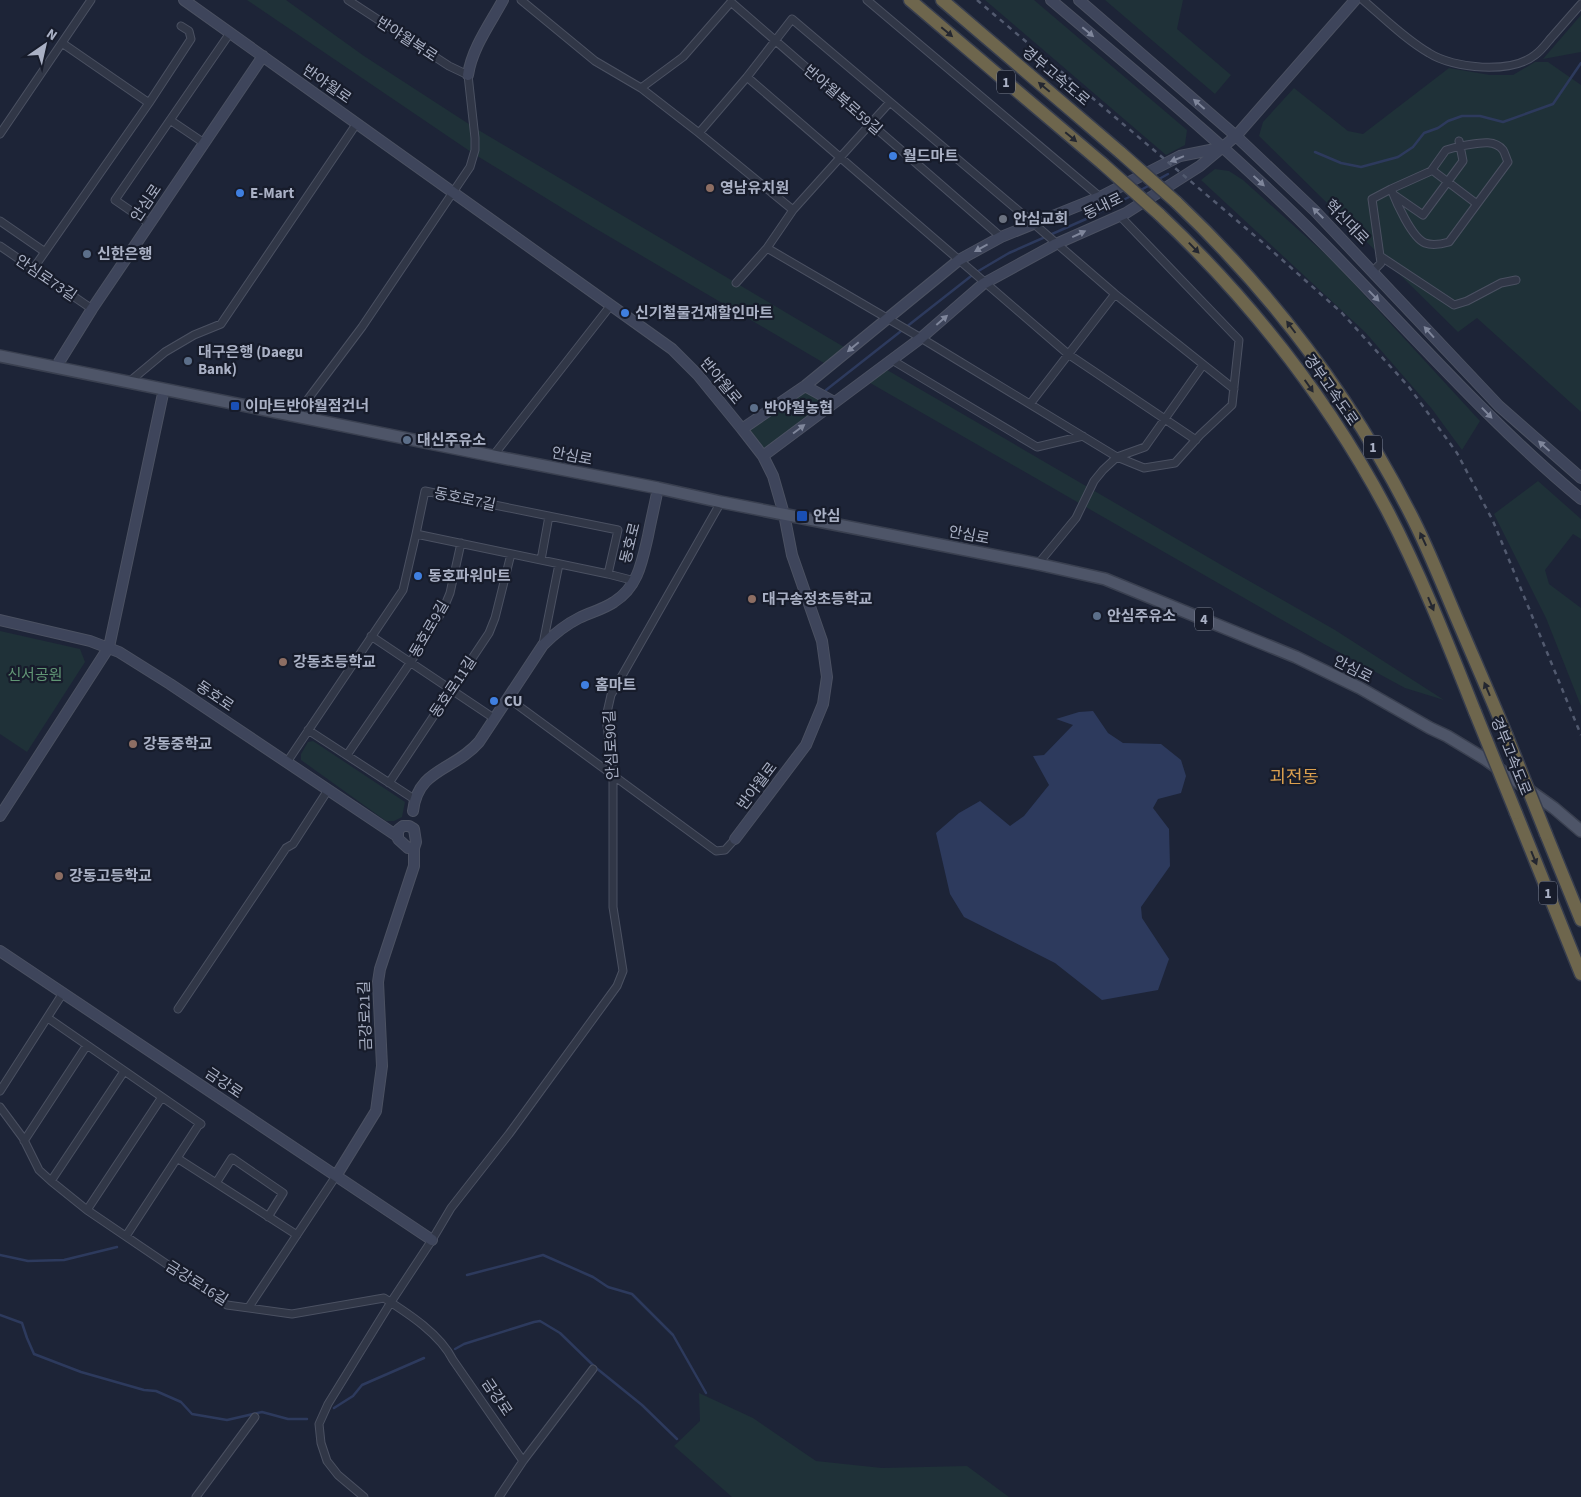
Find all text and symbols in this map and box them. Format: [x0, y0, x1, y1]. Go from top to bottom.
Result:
street label: 반야월북로 [372, 12, 441, 67]
north arrow [20, 20, 70, 70]
text: N [42, 24, 61, 46]
one-way arrow [940, 26, 953, 37]
one-way arrow [1082, 26, 1095, 37]
street label: 경부고속도로 [1017, 42, 1094, 111]
street label: 반야월로 [298, 60, 355, 109]
street label: 반야월북로59길 [799, 60, 886, 140]
road number: 1 [997, 70, 1015, 94]
one-way arrow [1038, 82, 1051, 93]
one-way arrow [1194, 98, 1206, 110]
one-way arrow [1064, 131, 1077, 142]
place label: 월드마트 [903, 146, 958, 167]
marker: 월드마트 [887, 150, 899, 162]
one-way arrow [1170, 155, 1184, 163]
one-way arrow [1253, 175, 1265, 187]
place label: 영남유치원 [720, 178, 789, 199]
street label: 안심로 [126, 180, 167, 226]
marker: 영남유치원 [704, 182, 716, 194]
place label: E-Mart [250, 183, 295, 204]
marker: E-Mart [234, 187, 246, 199]
street label: 동내로 [1080, 188, 1126, 225]
street label: 혁신대로 [1320, 195, 1373, 249]
one-way arrow [1312, 208, 1324, 220]
place label: 안심교회 [1013, 209, 1068, 230]
marker: 안심교회 [997, 213, 1009, 225]
one-way arrow [1072, 230, 1086, 238]
one-way arrow [1188, 242, 1200, 254]
place label: 신한은행 [97, 244, 152, 265]
one-way arrow [974, 244, 989, 252]
marker: 신한은행 [81, 248, 93, 260]
street label: 안심로73길 [11, 250, 81, 307]
one-way arrow [1368, 290, 1380, 302]
place label: 신기철물건재할인마트 [635, 303, 773, 324]
marker: 신기철물건재할인마트 [619, 307, 631, 319]
one-way arrow [936, 314, 949, 325]
one-way arrow [1286, 321, 1297, 334]
one-way arrow [1423, 326, 1435, 338]
one-way arrow [847, 341, 860, 352]
place label: 대구은행 (Daegu Bank) [198, 342, 303, 380]
street label: 경부고속도로 [1298, 350, 1363, 430]
street label: 반야월로 [695, 353, 746, 409]
marker: 대구은행 (Daegu Bank) [182, 355, 194, 367]
one-way arrow [1304, 379, 1314, 393]
place label: 이마트반야월점건너 [245, 396, 369, 417]
place label: 반야월농협 [764, 398, 833, 419]
marker: 이마트반야월점건너 [229, 400, 241, 412]
marker: 반야월농협 [748, 402, 760, 414]
one-way arrow [1480, 407, 1492, 419]
one-way arrow [792, 424, 805, 435]
place label: 대신주유소 [417, 430, 486, 451]
marker: 대신주유소 [401, 434, 413, 446]
road number: 1 [1364, 436, 1382, 458]
one-way arrow [1539, 440, 1551, 452]
street label: 안심로 [550, 442, 594, 471]
street label: 동호로7길 [432, 483, 498, 516]
place label: 안심 [813, 506, 841, 527]
marker: 안심 [795, 509, 809, 523]
street label: 동호로 [615, 520, 646, 566]
street label: 안심로 [947, 521, 991, 550]
one-way arrow [1419, 532, 1427, 547]
place label: 동호파워마트 [428, 566, 511, 587]
marker: 동호파워마트 [412, 570, 424, 582]
place label: 대구송정초등학교 [762, 589, 873, 610]
marker: 대구송정초등학교 [746, 593, 758, 605]
one-way arrow [1427, 596, 1435, 611]
street label: 동호로9길 [405, 597, 454, 662]
place label: 안심주유소 [1107, 606, 1176, 627]
road number: 4 [1195, 608, 1213, 630]
marker: 안심주유소 [1091, 610, 1103, 622]
street label: 안심로 [1330, 651, 1376, 688]
place label: 강동초등학교 [293, 652, 376, 673]
street label: 동호로11길 [425, 652, 482, 722]
marker: 강동초등학교 [277, 656, 289, 668]
park label: 신서공원 [7, 665, 63, 686]
place label: 홈마트 [595, 675, 637, 696]
street label: 동호로 [192, 676, 238, 717]
marker: 홈마트 [579, 679, 591, 691]
one-way arrow [1482, 682, 1490, 696]
place label: CU [504, 691, 522, 712]
marker: CU [488, 695, 500, 707]
street label: 안심로90길 [599, 709, 624, 781]
street label: 경부고속도로 [1485, 714, 1536, 799]
place label: 강동중학교 [143, 734, 212, 755]
marker: 강동중학교 [127, 738, 139, 750]
street label: 반야월로 [732, 758, 782, 815]
district label: 괴전동 [1269, 765, 1319, 790]
one-way arrow [1530, 851, 1538, 866]
place label: 강동고등학교 [69, 866, 152, 887]
marker: 강동고등학교 [53, 870, 65, 882]
road number: 1 [1539, 881, 1557, 904]
street label: 금강로21길 [354, 981, 377, 1051]
street label: 금강로 [201, 1063, 247, 1104]
street label: 금강로16길 [161, 1256, 232, 1311]
street label: 금강로 [476, 1374, 517, 1420]

